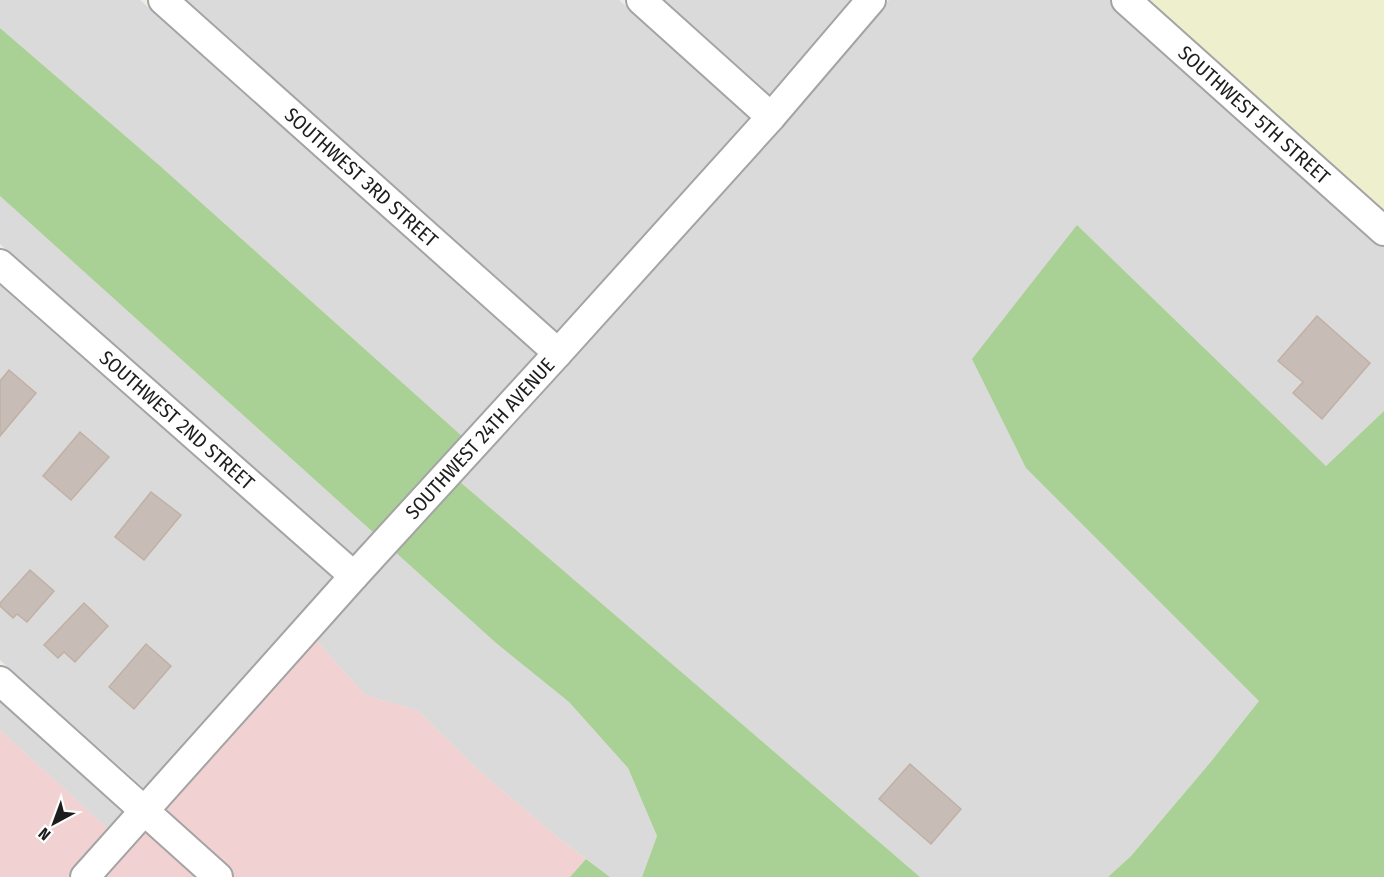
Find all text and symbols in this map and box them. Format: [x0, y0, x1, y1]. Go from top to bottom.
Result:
street label: SOUTHWEST 5TH STREET [1173, 41, 1336, 189]
street label: SOUTHWEST 3RD STREET [280, 103, 443, 252]
street label: SOUTHWEST 2ND STREET [95, 345, 260, 495]
street label: SOUTHWEST 24TH AVENUE [400, 353, 559, 524]
north arrow [24, 793, 84, 853]
text: N [35, 824, 54, 844]

